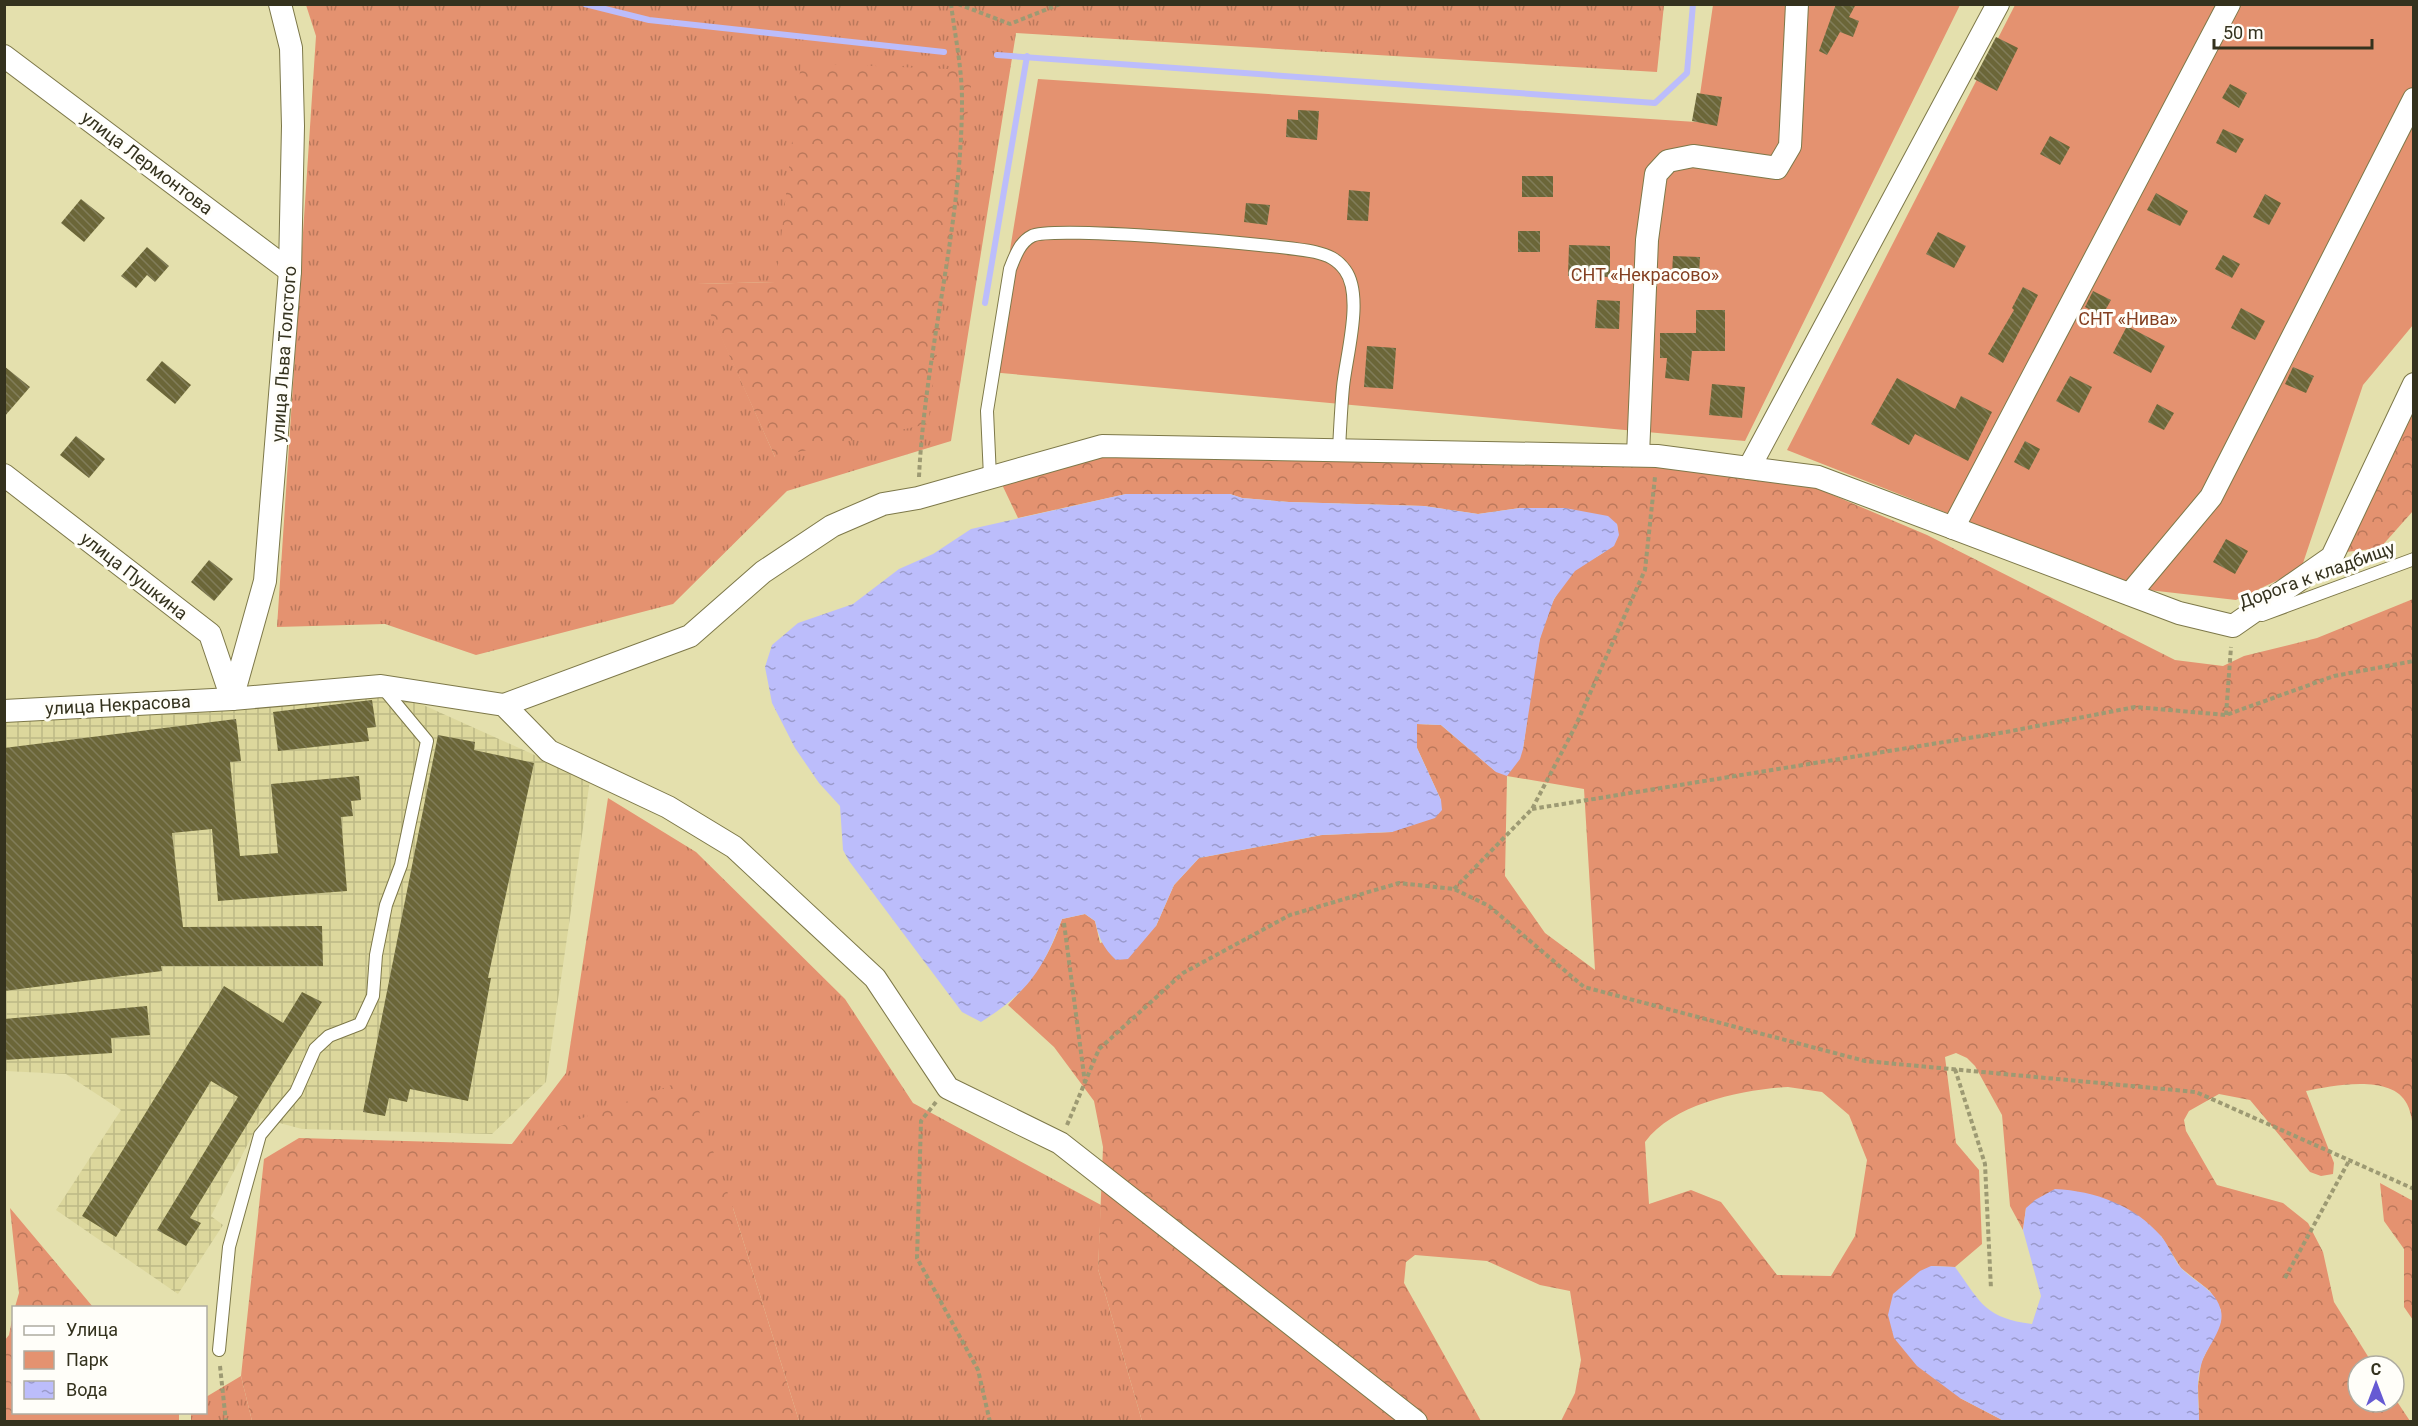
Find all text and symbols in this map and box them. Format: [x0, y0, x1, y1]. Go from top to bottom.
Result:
scale bar [2214, 12, 2372, 50]
text: 50 m [2223, 22, 2263, 43]
street label: улица Лермонтова [78, 106, 217, 219]
park label: СНТ «Некрасово» [1571, 264, 1719, 285]
street label: улица Льва Толстого [267, 265, 300, 443]
park label: СНТ «Нива» [2078, 308, 2178, 329]
street label: улица Пушкина [77, 527, 192, 624]
street label: Дорога к кладбищу [2236, 536, 2398, 613]
street label: улица Некрасова [45, 690, 191, 719]
legend [12, 1306, 207, 1414]
text: Улица [66, 1319, 118, 1340]
text: Парк [66, 1349, 109, 1370]
north arrow [2346, 1354, 2406, 1414]
text: С [2371, 1360, 2381, 1379]
text: Вода [66, 1379, 108, 1400]

